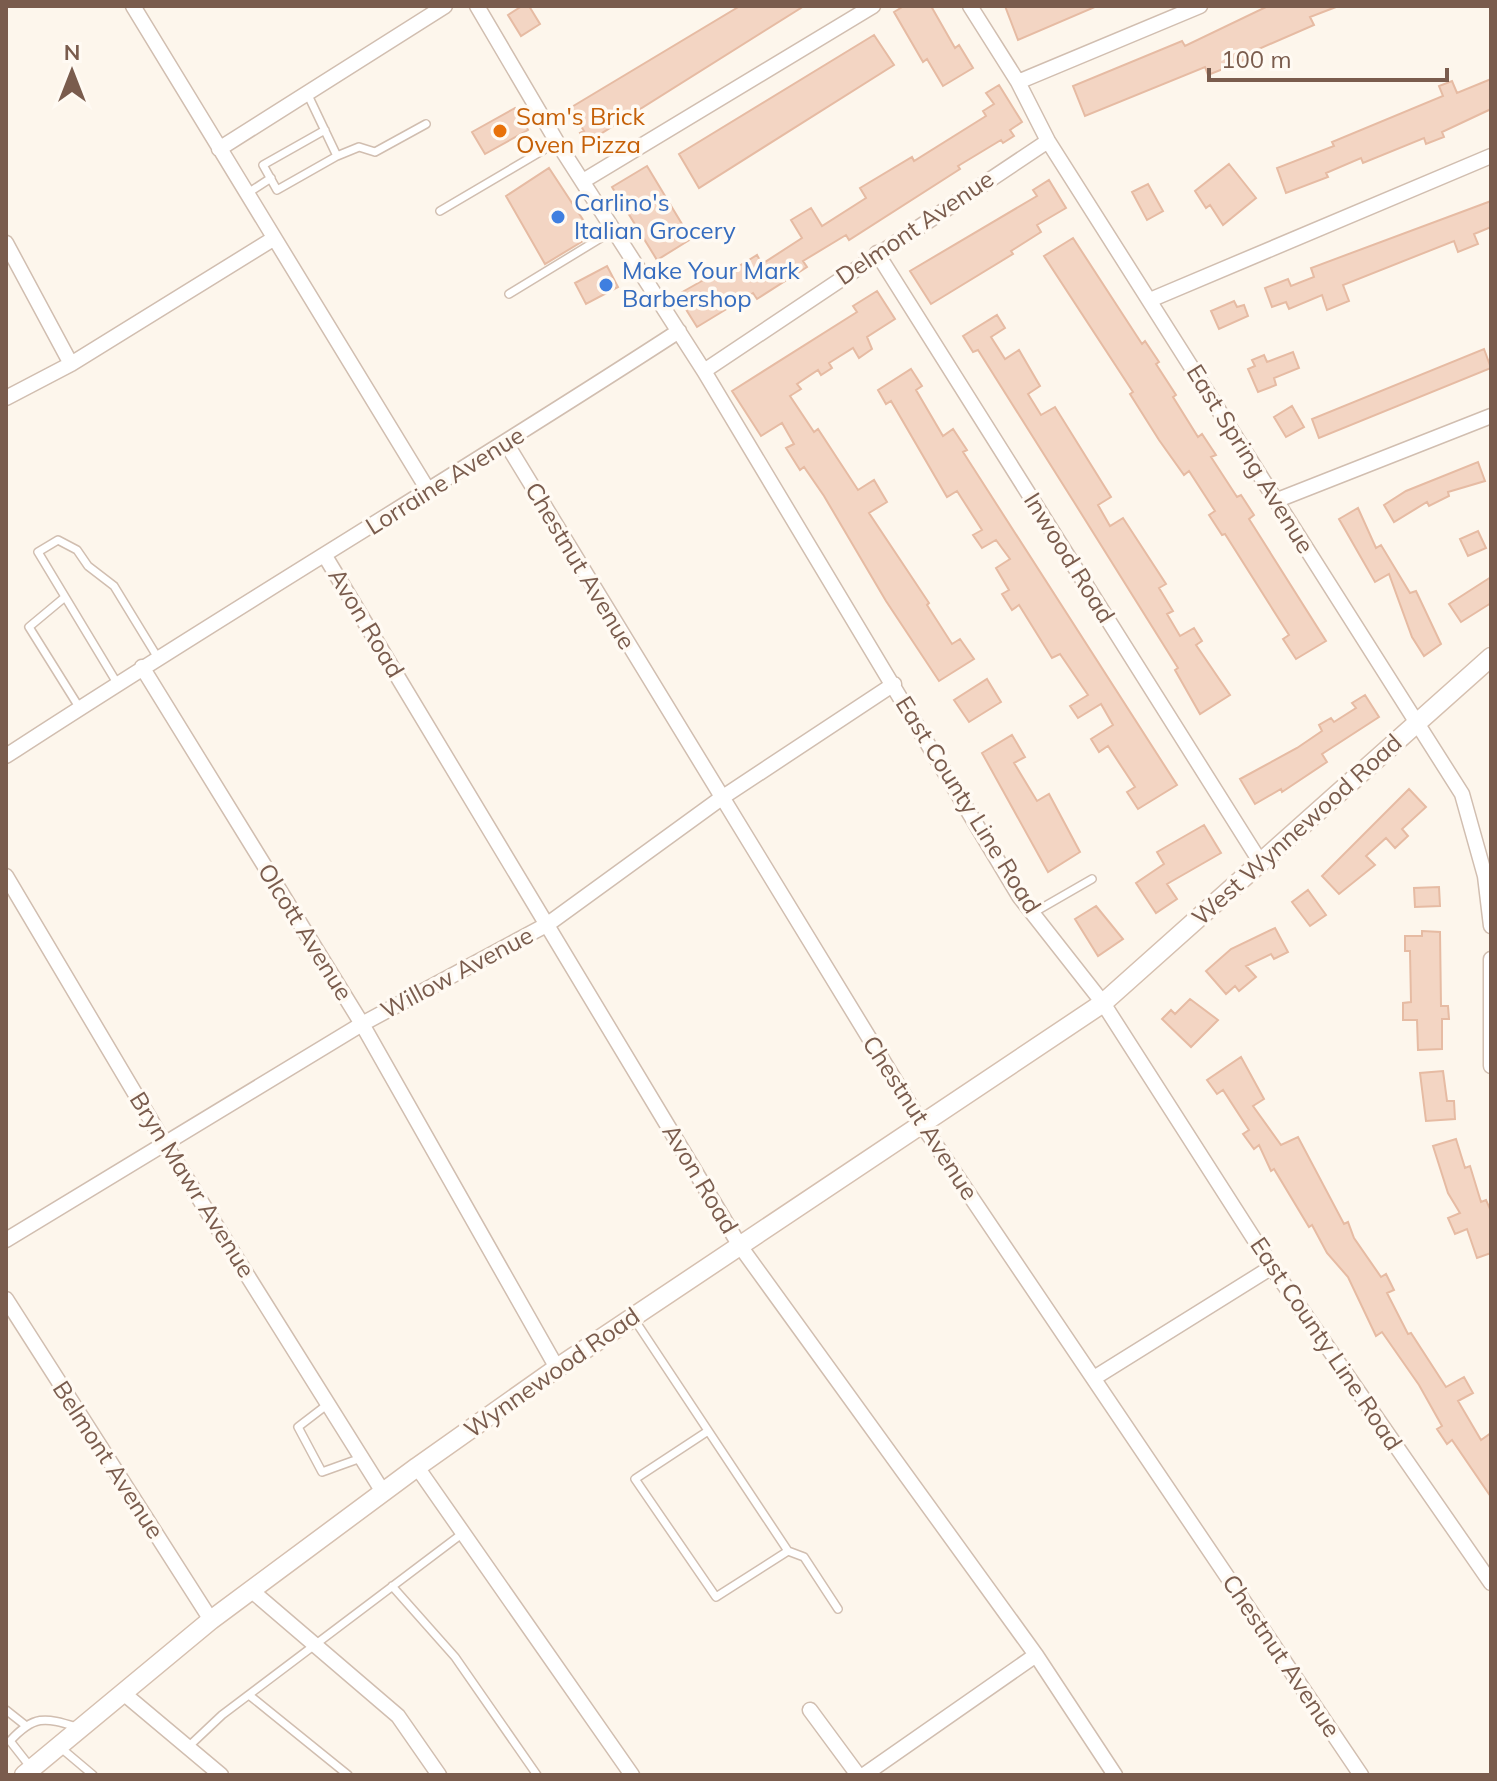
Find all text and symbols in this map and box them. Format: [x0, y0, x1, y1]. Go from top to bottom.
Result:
north arrow [32, 32, 112, 112]
scale bar [1209, 32, 1447, 82]
text: N [64, 38, 80, 66]
text: 100 m [1221, 44, 1292, 74]
place label: Sam's Brick Oven Pizza [516, 101, 646, 159]
marker: Sam's Brick Oven Pizza [491, 122, 509, 140]
street label: Delmont Avenue [830, 163, 999, 291]
place label: Carlino's Italian Grocery [574, 187, 736, 245]
marker: Carlino's Italian Grocery [549, 208, 567, 226]
place label: Make Your Mark Barbershop [622, 255, 800, 313]
marker: Make Your Mark Barbershop [597, 276, 615, 294]
street label: East Spring Avenue [1181, 359, 1321, 558]
street label: Lorraine Avenue [360, 419, 529, 541]
street label: Chestnut Avenue [519, 476, 643, 655]
street label: Inwood Road [1018, 487, 1122, 628]
street label: Avon Road [322, 562, 411, 683]
street label: East County Line Road [890, 690, 1048, 919]
street label: West Wynnewood Road [1185, 727, 1408, 931]
street label: Olcott Avenue [252, 857, 360, 1005]
street label: Willow Avenue [375, 919, 538, 1025]
street label: Chestnut Avenue [857, 1030, 985, 1205]
street label: Bryn Mawr Avenue [124, 1086, 262, 1283]
street label: Avon Road [656, 1118, 745, 1239]
street label: East County Line Road [1244, 1231, 1409, 1456]
street label: Wynnewood Road [458, 1300, 645, 1444]
street label: Belmont Avenue [47, 1375, 171, 1544]
street label: Chestnut Avenue [1216, 1568, 1347, 1743]

